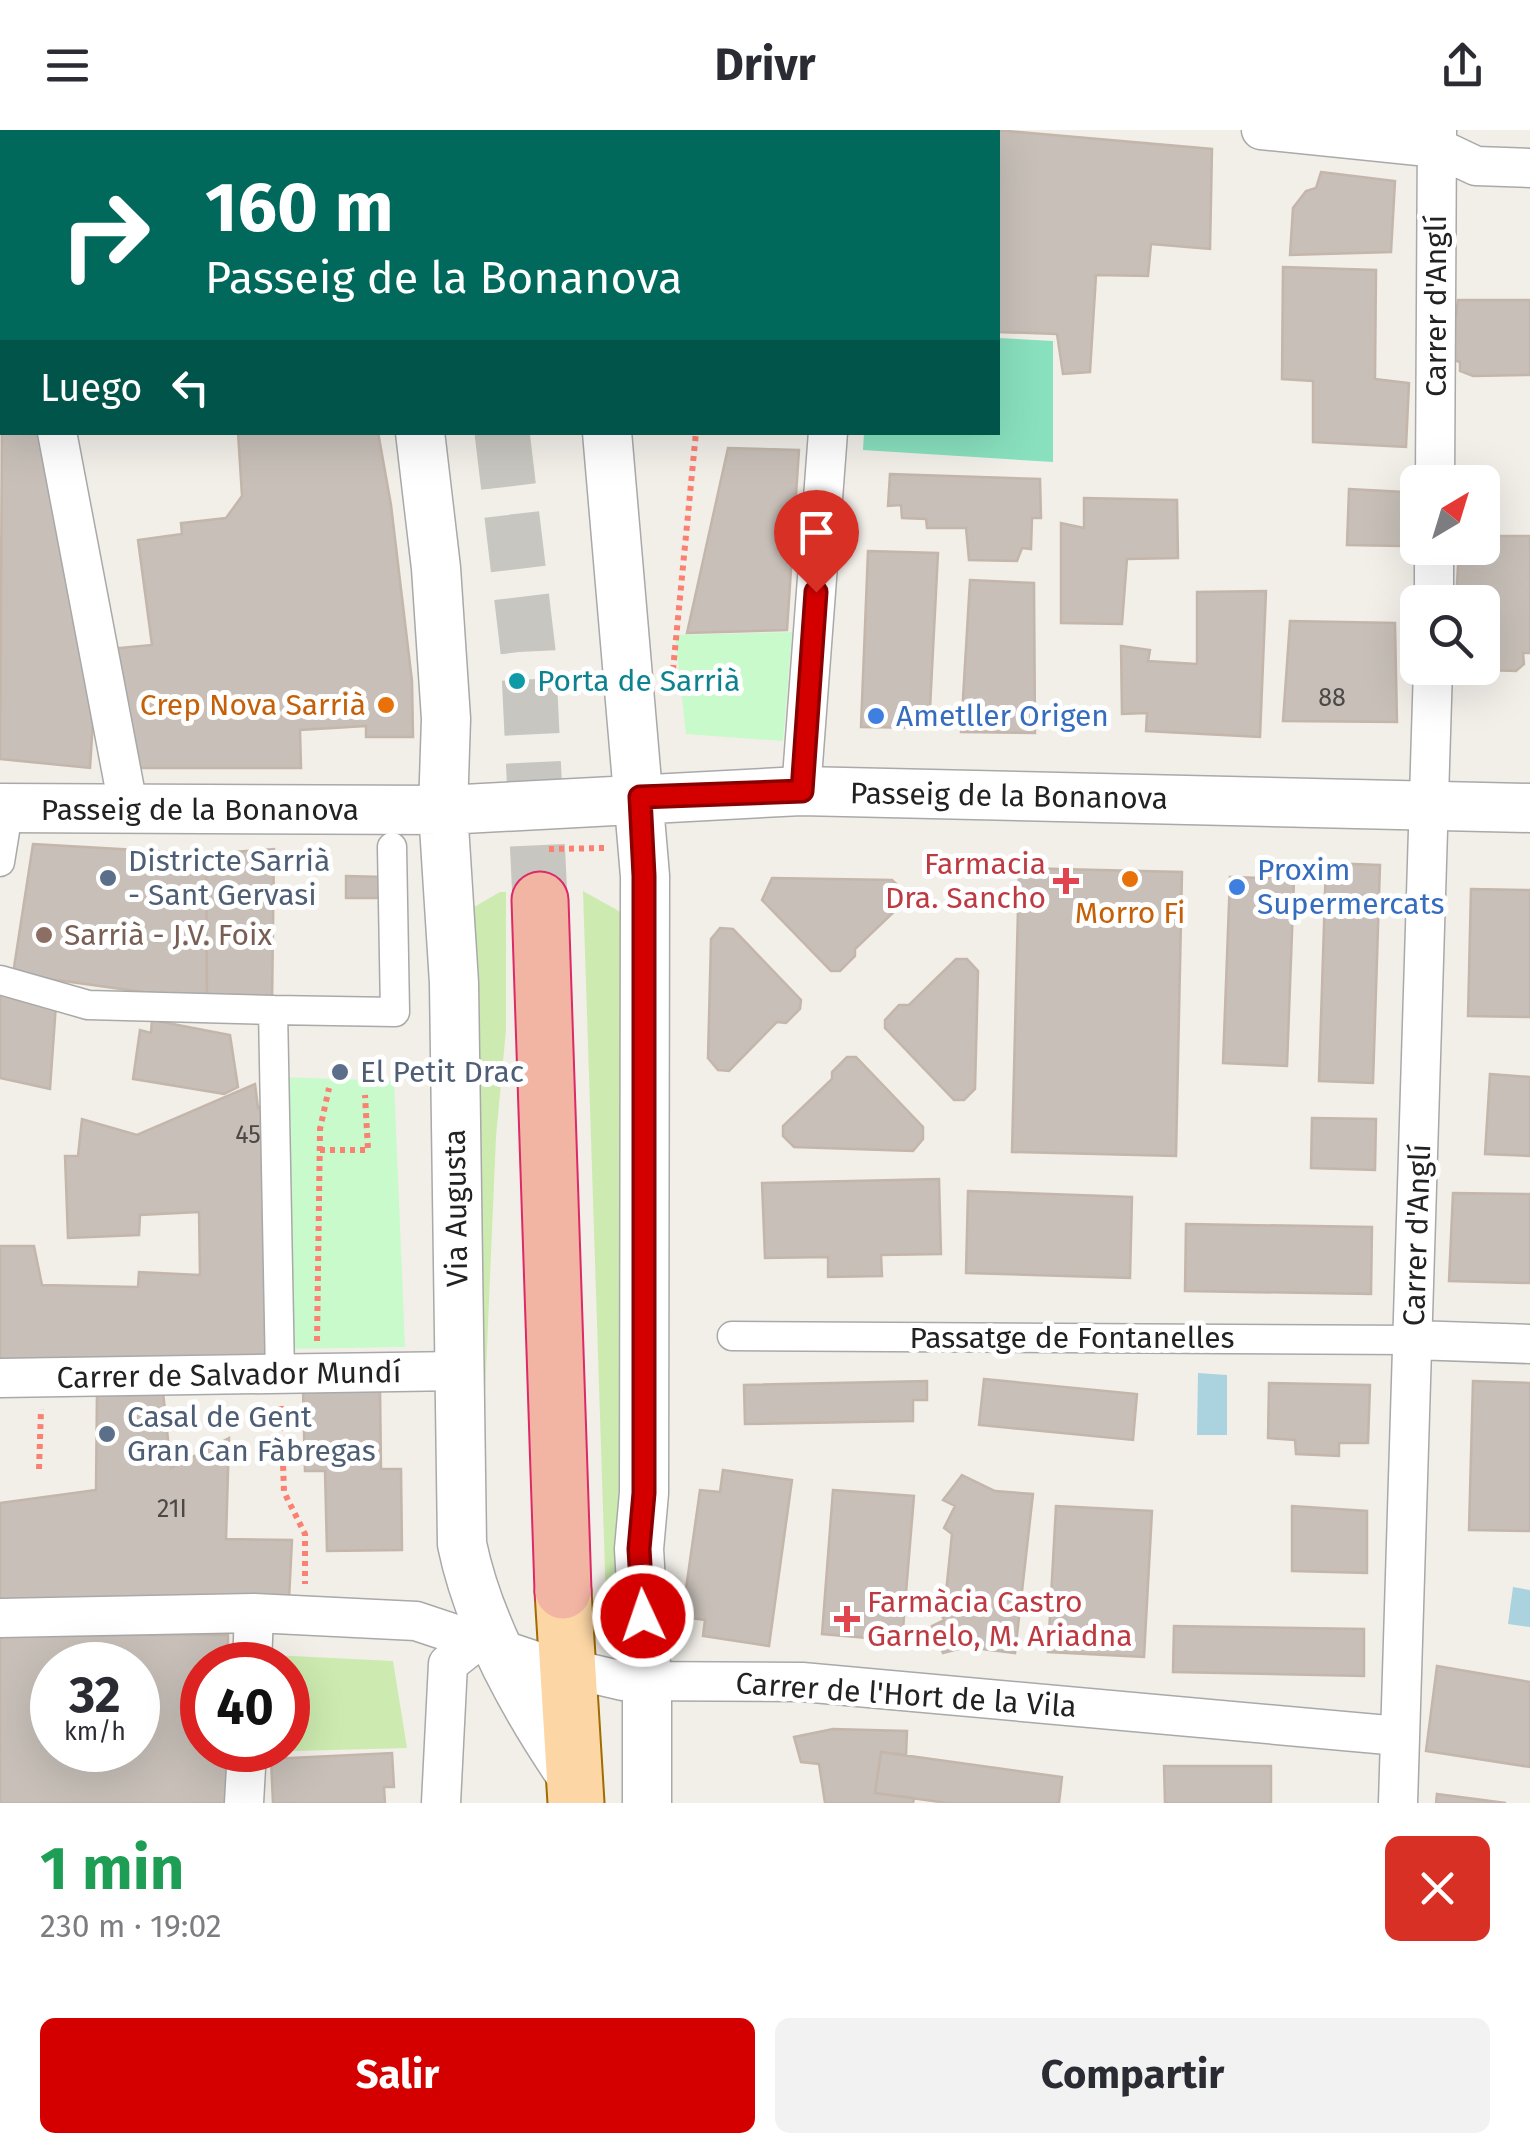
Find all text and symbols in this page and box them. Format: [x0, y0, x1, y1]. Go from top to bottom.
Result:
icon: menu [40, 38, 95, 93]
text: Drivr [714, 38, 816, 92]
icon: share [1435, 38, 1490, 93]
text: 160 m [205, 166, 394, 250]
icon: right [40, 170, 170, 300]
street label: Carrer d'Anglí [1418, 215, 1454, 397]
text: Passeig de la Bonanova [205, 251, 682, 305]
icon: left [163, 360, 218, 415]
text: Luego [40, 365, 143, 411]
north arrow [1400, 465, 1500, 565]
map controls [1400, 465, 1500, 685]
pin [774, 490, 859, 593]
icon: arrive [789, 505, 844, 560]
button: search [1400, 585, 1500, 685]
place label: Porta de Sarrià [537, 663, 740, 699]
marker: Porta de Sarrià [506, 670, 528, 692]
house number: 88 [1318, 683, 1346, 713]
place label: Crep Nova Sarrià [140, 687, 366, 723]
marker: Crep Nova Sarrià [375, 694, 397, 716]
place label: Ametller Origen [896, 698, 1109, 734]
marker: Ametller Origen [865, 705, 887, 727]
street label: Passeig de la Bonanova [850, 775, 1168, 817]
street label: Passeig de la Bonanova [41, 792, 359, 828]
place label: Districte Sarrià - Sant Gervasi [128, 843, 330, 913]
place label: Farmacia Dra. Sancho [885, 846, 1046, 916]
place label: Proxim Supermercats [1257, 852, 1445, 922]
marker: Districte Sarrià - Sant Gervasi [97, 867, 119, 889]
marker: Morro Fi [1119, 868, 1141, 890]
marker: Farmacia Dra. Sancho [1055, 870, 1077, 892]
marker: Proxim Supermercats [1226, 876, 1248, 898]
place label: Morro Fi [1075, 895, 1185, 931]
place label: Sarrià - J.V. Foix [64, 917, 272, 953]
marker: Sarrià - J.V. Foix [33, 924, 55, 946]
place label: El Petit Drac [360, 1054, 524, 1090]
marker: El Petit Drac [329, 1061, 351, 1083]
house number: 45 [235, 1120, 261, 1150]
street label: Via Augusta [437, 1129, 475, 1287]
street label: Carrer d'Anglí [1396, 1143, 1438, 1327]
street label: Passatge de Fontanelles [909, 1320, 1235, 1356]
street label: Carrer de Salvador Mundí [56, 1354, 402, 1396]
place label: Casal de Gent Gran Can Fàbregas [127, 1399, 376, 1469]
marker: Casal de Gent Gran Can Fàbregas [96, 1423, 118, 1445]
house number: 21I [157, 1494, 187, 1524]
position arrow [591, 1564, 695, 1668]
place label: Farmàcia Castro Garnelo, M. Ariadna [867, 1584, 1133, 1654]
marker: Farmàcia Castro Garnelo, M. Ariadna [836, 1608, 858, 1630]
speed limit sign: 40 [180, 1642, 310, 1772]
text: 32 [69, 1665, 121, 1725]
street label: Carrer de l'Hort de la Vila [734, 1665, 1078, 1725]
text: km/h [64, 1717, 126, 1747]
text: 1 min [40, 1833, 184, 1905]
button: close [1385, 1836, 1490, 1941]
text: 230 m · 19:02 [40, 1907, 222, 1945]
button: Salir [40, 2018, 755, 2133]
button: Compartir [775, 2018, 1490, 2133]

